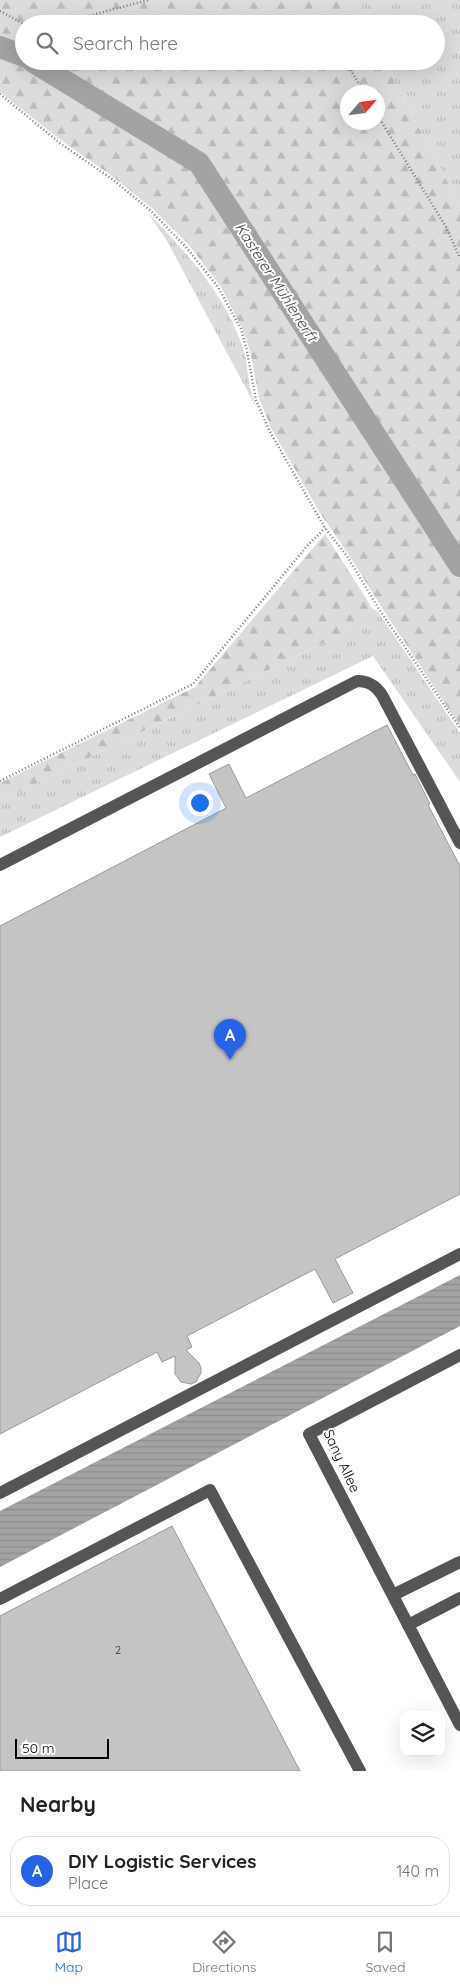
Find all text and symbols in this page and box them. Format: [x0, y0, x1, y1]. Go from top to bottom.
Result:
search box [15, 15, 445, 70]
icon: search [33, 29, 61, 57]
text: Search here [73, 31, 178, 55]
north arrow [340, 85, 385, 130]
water label: Kasterer Mühlenerft [231, 219, 323, 346]
your location [187, 790, 213, 816]
pin: A [214, 1019, 246, 1060]
street label: Sany Allee [320, 1427, 364, 1495]
house number: 2 [115, 1643, 121, 1657]
map controls [400, 1711, 445, 1756]
button: layers [400, 1711, 445, 1756]
scale bar [15, 1736, 109, 1759]
text: 50 m [22, 1739, 55, 1757]
text: Nearby [20, 1791, 96, 1817]
text: DIY Logistic Services [68, 1849, 256, 1873]
text: A [32, 1861, 42, 1881]
text: 140 m [396, 1861, 439, 1881]
text: Place [68, 1873, 108, 1893]
tab: Map [55, 1928, 83, 1976]
tab: Directions [192, 1928, 256, 1976]
tab: Saved [365, 1928, 405, 1976]

